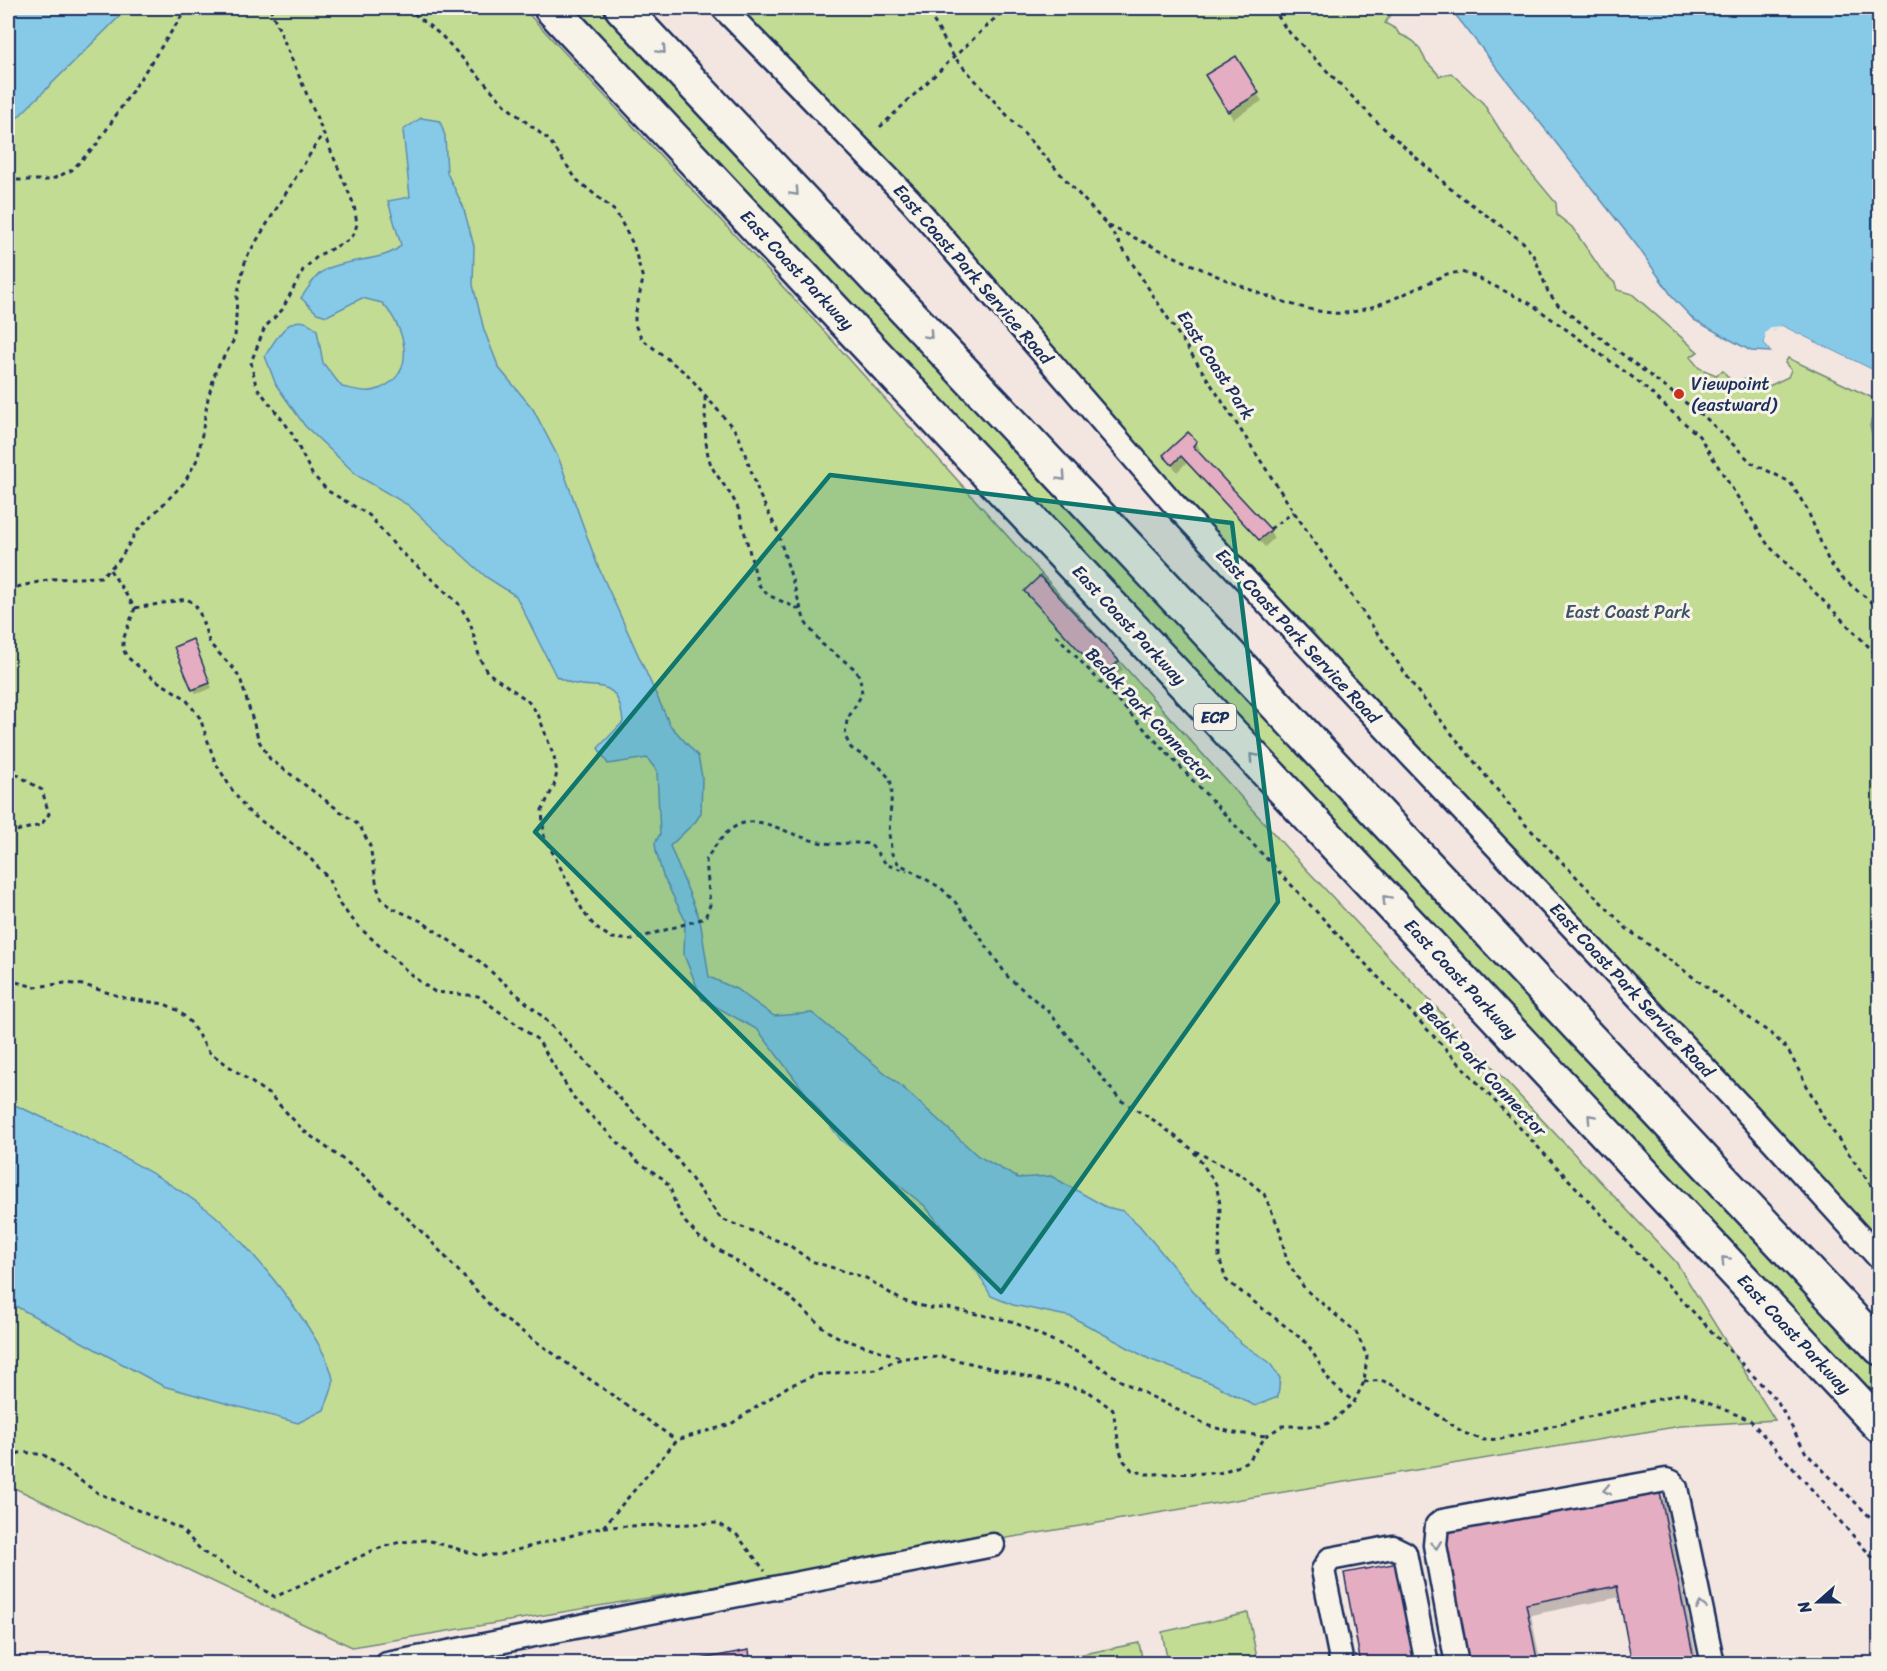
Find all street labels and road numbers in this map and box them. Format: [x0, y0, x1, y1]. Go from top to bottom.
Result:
street label: East Coast Park Service Road [885, 176, 1062, 373]
street label: East Coast Parkway [732, 202, 863, 339]
street label: East Coast Park [1168, 304, 1264, 426]
street label: East Coast Park Service Road [1207, 540, 1390, 733]
street label: East Coast Parkway [1064, 557, 1195, 694]
street label: Bedok Park Connector [1077, 640, 1222, 792]
road number: ECP [1194, 704, 1236, 730]
street label: East Coast Park Service Road [1541, 894, 1724, 1087]
street label: East Coast Parkway [1396, 911, 1527, 1048]
street label: Bedok Park Connector [1411, 994, 1556, 1146]
street label: East Coast Parkway [1729, 1266, 1860, 1403]

